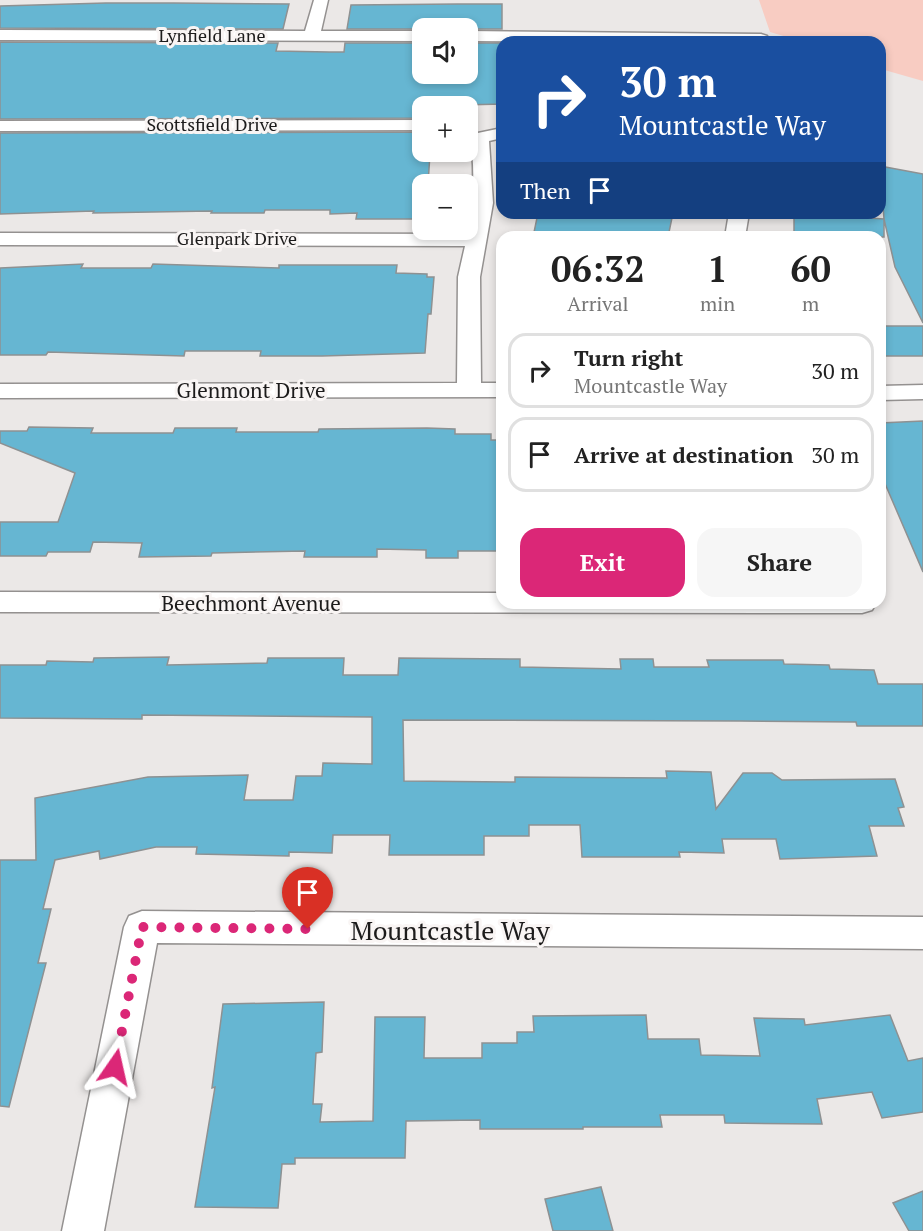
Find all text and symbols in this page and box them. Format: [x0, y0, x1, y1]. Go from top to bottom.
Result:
map controls [412, 18, 478, 240]
button: sound [412, 18, 478, 84]
street label: Lynfield Lane [158, 23, 266, 47]
text: 30 m [619, 53, 717, 109]
icon: right [520, 60, 598, 138]
button: + [412, 96, 478, 162]
text: Mountcastle Way [619, 107, 826, 143]
street label: Scottsfield Drive [146, 112, 278, 136]
button: − [412, 174, 478, 240]
icon: arrive [583, 174, 616, 207]
text: Then [520, 176, 571, 205]
street label: Glenpark Drive [177, 226, 297, 250]
text: 06:32 [551, 245, 645, 292]
text: 1 [707, 245, 728, 292]
text: 60 [790, 245, 831, 292]
text: Arrival [567, 290, 629, 317]
text: min [700, 290, 735, 317]
text: m [802, 290, 819, 317]
text: Turn right [574, 343, 683, 372]
icon: right [523, 354, 556, 387]
text: 30 m [811, 356, 859, 385]
text: Mountcastle Way [574, 372, 727, 399]
street label: Glenmont Drive [177, 376, 326, 404]
icon: arrive [523, 438, 556, 471]
text: Arrive at destination [574, 440, 793, 469]
text: 30 m [811, 440, 859, 469]
button: Exit [520, 528, 685, 597]
button: Share [697, 528, 862, 597]
street label: Beechmont Avenue [161, 589, 341, 617]
pin [282, 867, 333, 929]
icon: arrive [291, 876, 324, 909]
street label: Mountcastle Way [350, 913, 550, 947]
position arrow [83, 1035, 147, 1099]

